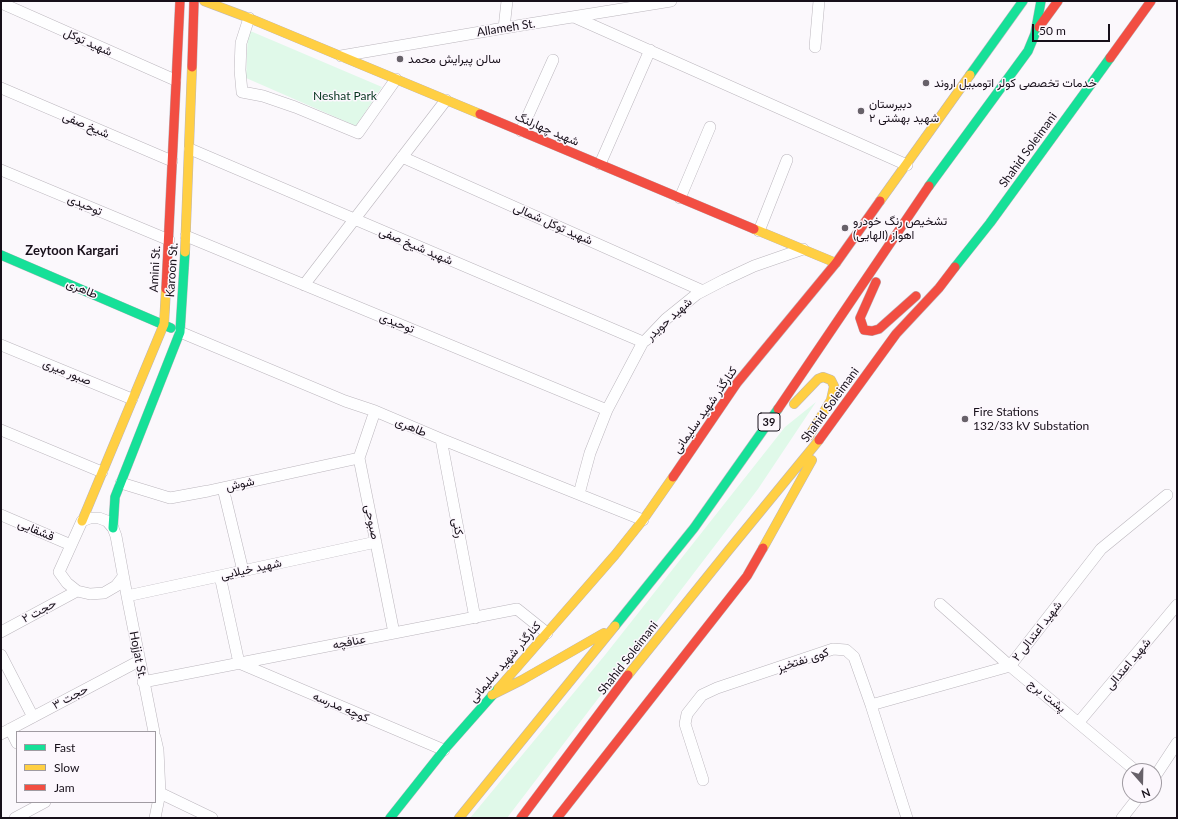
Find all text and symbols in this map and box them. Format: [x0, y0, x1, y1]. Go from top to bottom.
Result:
street label: Allameh St. [476, 16, 536, 40]
scale bar [1034, 16, 1112, 42]
text: 50 m [1039, 23, 1066, 38]
street label: شهید توکل [61, 25, 115, 59]
place label: سالن پیرایش محمد [408, 52, 501, 66]
marker: سالن پیرایش محمد [395, 54, 405, 64]
place label: خدمات تخصصی کولر اتومبیل اروند [934, 76, 1097, 90]
marker: خدمات تخصصی کولر اتومبیل اروند [921, 78, 931, 88]
park label: Neshat Park [313, 89, 377, 103]
place label: دبیرستان شهید بهشتی ۲ [869, 97, 939, 125]
marker: دبیرستان شهید بهشتی ۲ [856, 106, 866, 116]
street label: شیخ صفی [60, 109, 112, 141]
street label: شهید چهارلنگ [513, 109, 581, 149]
street label: Shahid Soleimani [996, 110, 1060, 190]
street label: توحیدی [65, 191, 105, 219]
street label: شهید توکل شمالی [511, 200, 595, 248]
place label: تشخیص رنگ خودرو اهواز (الهایی) [853, 214, 947, 242]
marker: تشخیص رنگ خودرو اهواز (الهایی) [840, 223, 850, 233]
street label: شهید شیخ صفی [377, 224, 455, 268]
street label: Karoon St. [163, 242, 181, 298]
district label: Zeytoon Kargari [25, 243, 119, 259]
street label: Amini St. [147, 245, 163, 293]
street label: طاهری [64, 276, 100, 302]
street label: شهید حویدر [643, 295, 695, 343]
street label: توحیدی [377, 310, 417, 336]
street label: صبور میری [41, 356, 93, 388]
street label: کنارگذر شهید سلیمانی [670, 364, 740, 456]
street label: Shahid Soleimani [798, 365, 862, 445]
place label: Fire Stations 132/33 kV Substation [973, 405, 1089, 433]
road number: 39 [758, 413, 780, 431]
street label: طاهری [393, 414, 429, 440]
marker: Fire Stations 132/33 kV Substation [960, 414, 970, 424]
street label: شوش [224, 474, 256, 494]
street label: صبوحی [362, 503, 382, 541]
street label: قشقایی [16, 516, 56, 544]
street label: رکنی [449, 517, 467, 539]
street label: شهید خیلایی [219, 556, 283, 582]
street label: حجت ۲ [19, 596, 59, 626]
street label: شهید اعتدالی ۲ [1009, 598, 1065, 664]
street label: Shahid Soleimani [595, 618, 661, 698]
street label: کنارگذر شهید سلیمانی [466, 619, 544, 705]
street label: Hojjat St. [126, 630, 150, 680]
street label: عنافچه [331, 632, 367, 652]
street label: شهید اعتدالی [1102, 635, 1154, 693]
street label: کوی نفتخیز [775, 645, 831, 675]
street label: پشت برج [1025, 676, 1069, 716]
street label: حجت ۳ [50, 682, 90, 712]
street label: کوچه مدرسه [311, 689, 371, 725]
legend [16, 731, 156, 803]
text: Fast [54, 740, 75, 755]
text: Slow [54, 760, 79, 775]
north arrow [1122, 763, 1162, 803]
text: Jam [54, 780, 75, 795]
text: N [1140, 786, 1152, 801]

